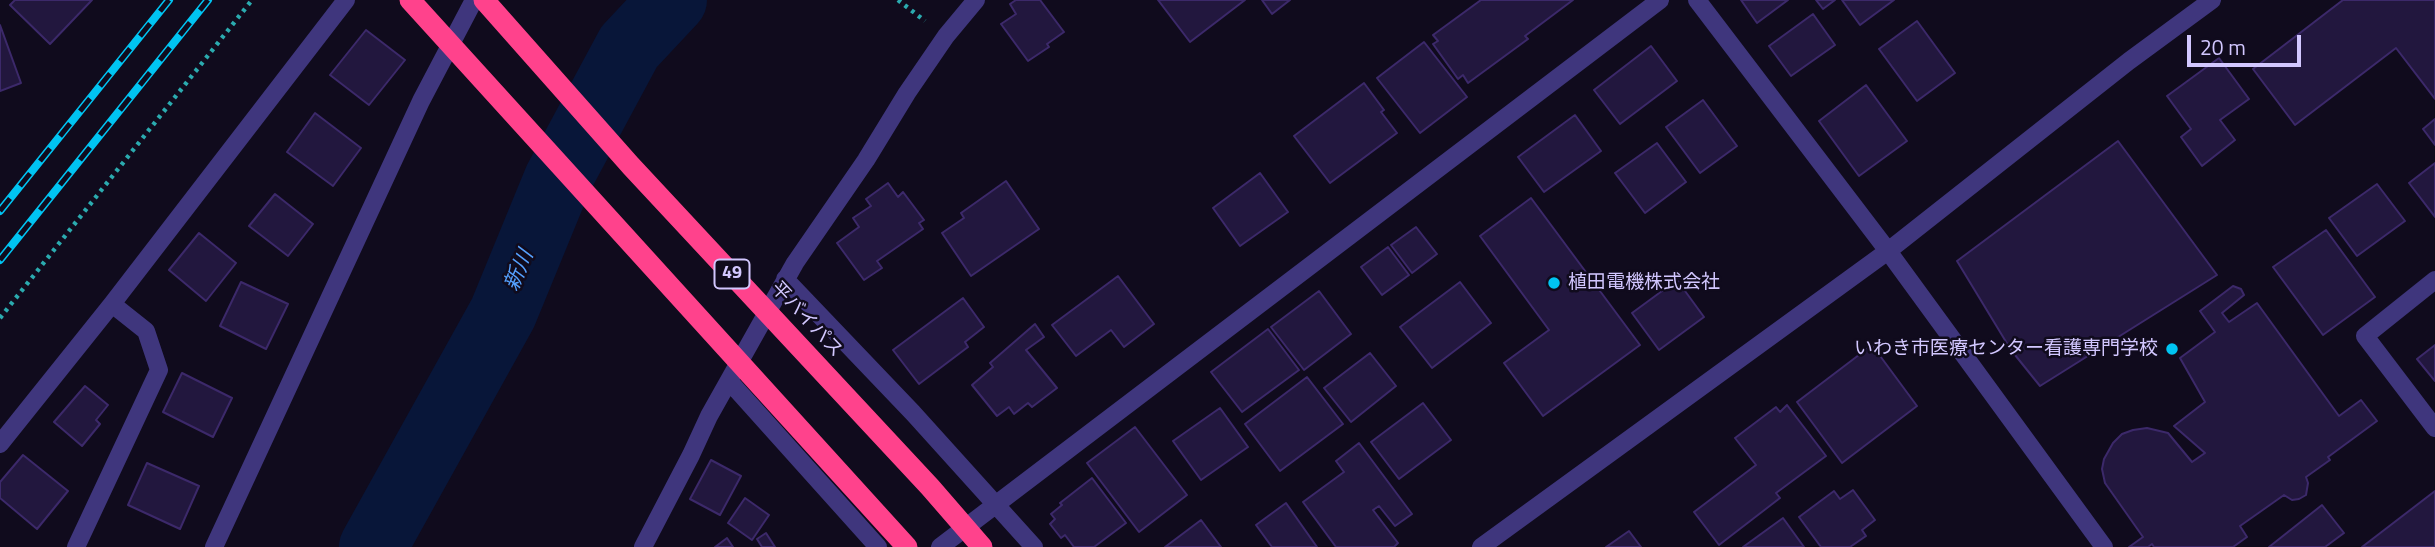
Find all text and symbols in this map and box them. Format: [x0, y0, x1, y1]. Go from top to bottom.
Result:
scale bar [2190, 21, 2304, 65]
text: 20 m [2200, 31, 2246, 63]
water label: 新川 [500, 247, 540, 295]
road number: 49 [714, 260, 750, 288]
place label: 植田電機株式会社 [1568, 272, 1720, 294]
marker: 植田電機株式会社 [1546, 275, 1562, 291]
street label: 平バイパス [765, 277, 847, 363]
place label: いわき市医療センター看護専門学校 [1854, 338, 2158, 360]
marker: いわき市医療センター看護専門学校 [2164, 341, 2180, 357]

